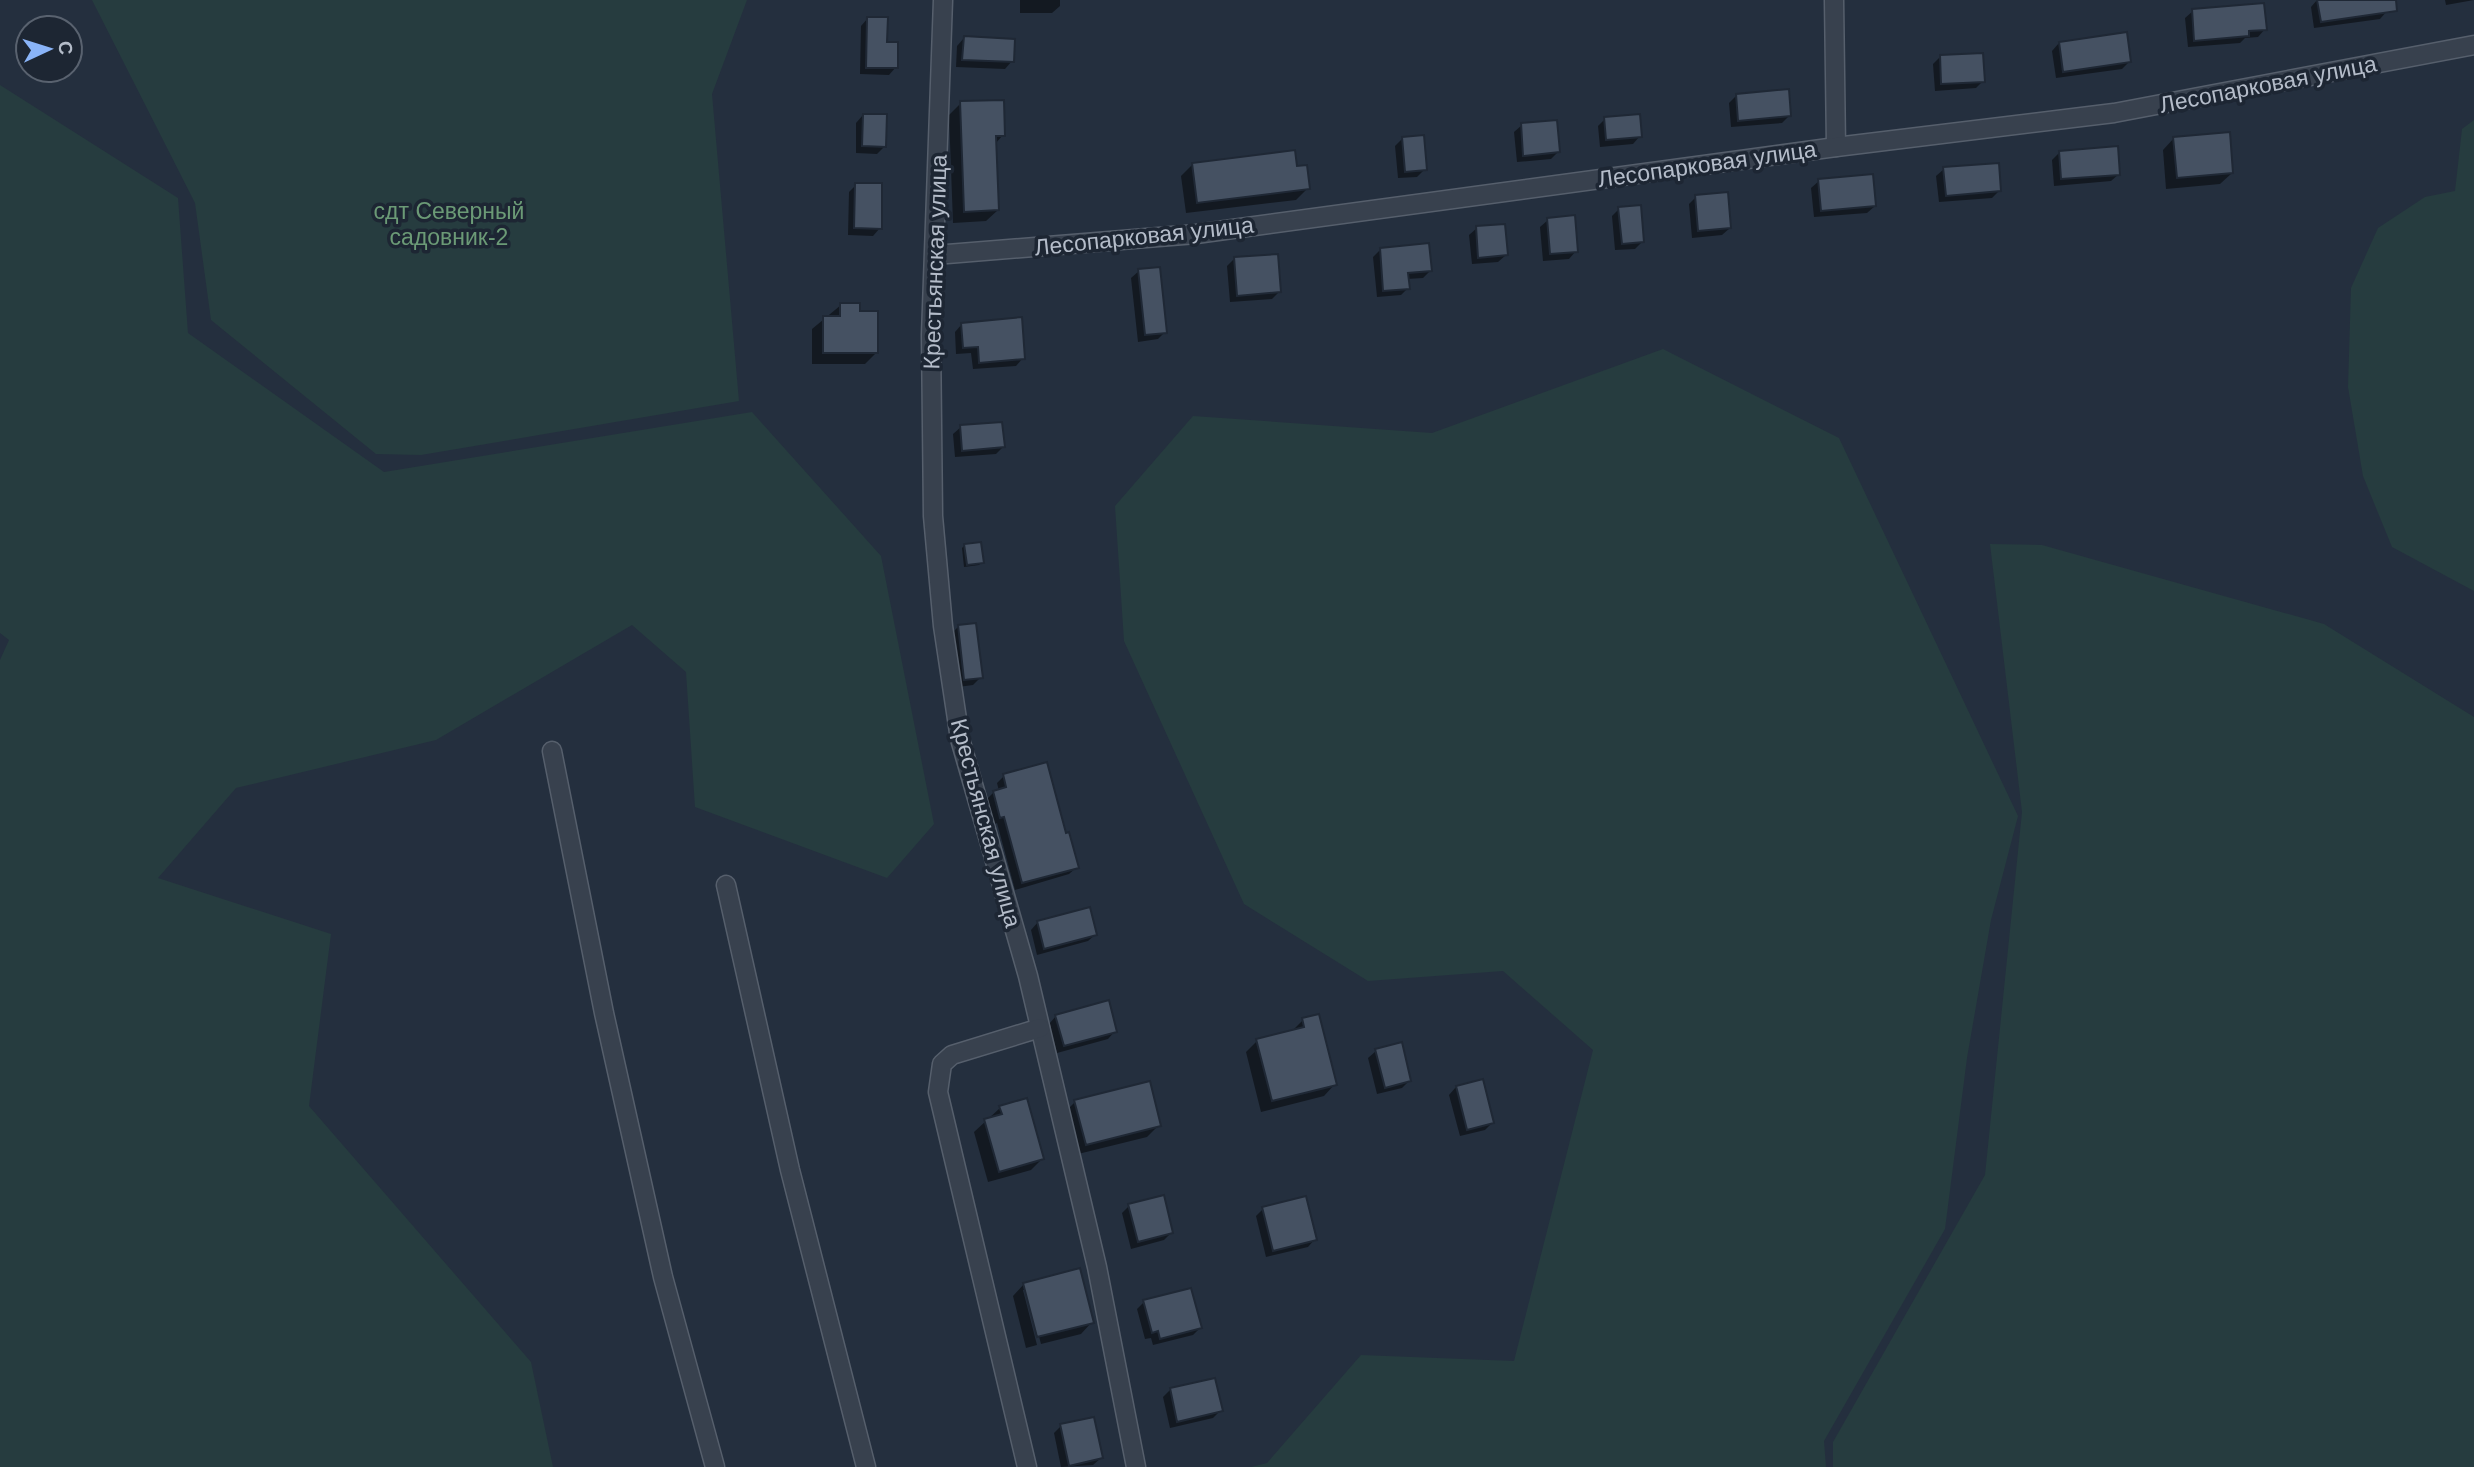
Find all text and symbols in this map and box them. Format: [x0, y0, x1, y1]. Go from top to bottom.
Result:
north arrow [14, 14, 84, 84]
text: С [55, 40, 76, 56]
street label: Лесопарковая улица [2157, 50, 2379, 118]
street label: Лесопарковая улица [1596, 136, 1818, 192]
street label: Крестьянская улица [918, 154, 952, 370]
park label: сдт Северный садовник-2 [374, 198, 524, 250]
street label: Лесопарковая улица [1033, 212, 1255, 260]
street label: Крестьянская улица [946, 716, 1026, 930]

